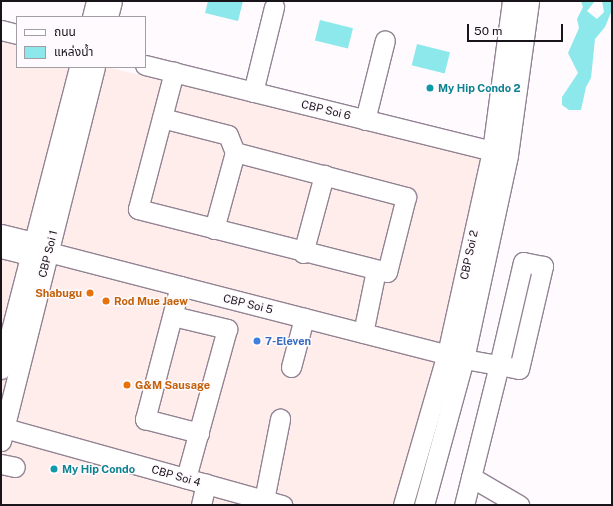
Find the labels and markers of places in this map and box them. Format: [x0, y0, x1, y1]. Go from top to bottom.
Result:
place label: My Hip Condo 2 [438, 81, 521, 95]
marker: My Hip Condo 2 [425, 83, 435, 93]
place label: Shabugu [35, 286, 82, 300]
marker: Shabugu [85, 288, 95, 298]
place label: Rod Mue Jaew [114, 294, 188, 308]
marker: Rod Mue Jaew [101, 296, 111, 306]
place label: 7-Eleven [265, 334, 311, 348]
marker: 7-Eleven [252, 336, 262, 346]
place label: G&M Sausage [135, 378, 210, 392]
marker: G&M Sausage [122, 380, 132, 390]
place label: My Hip Condo [62, 462, 135, 476]
marker: My Hip Condo [49, 464, 59, 474]

